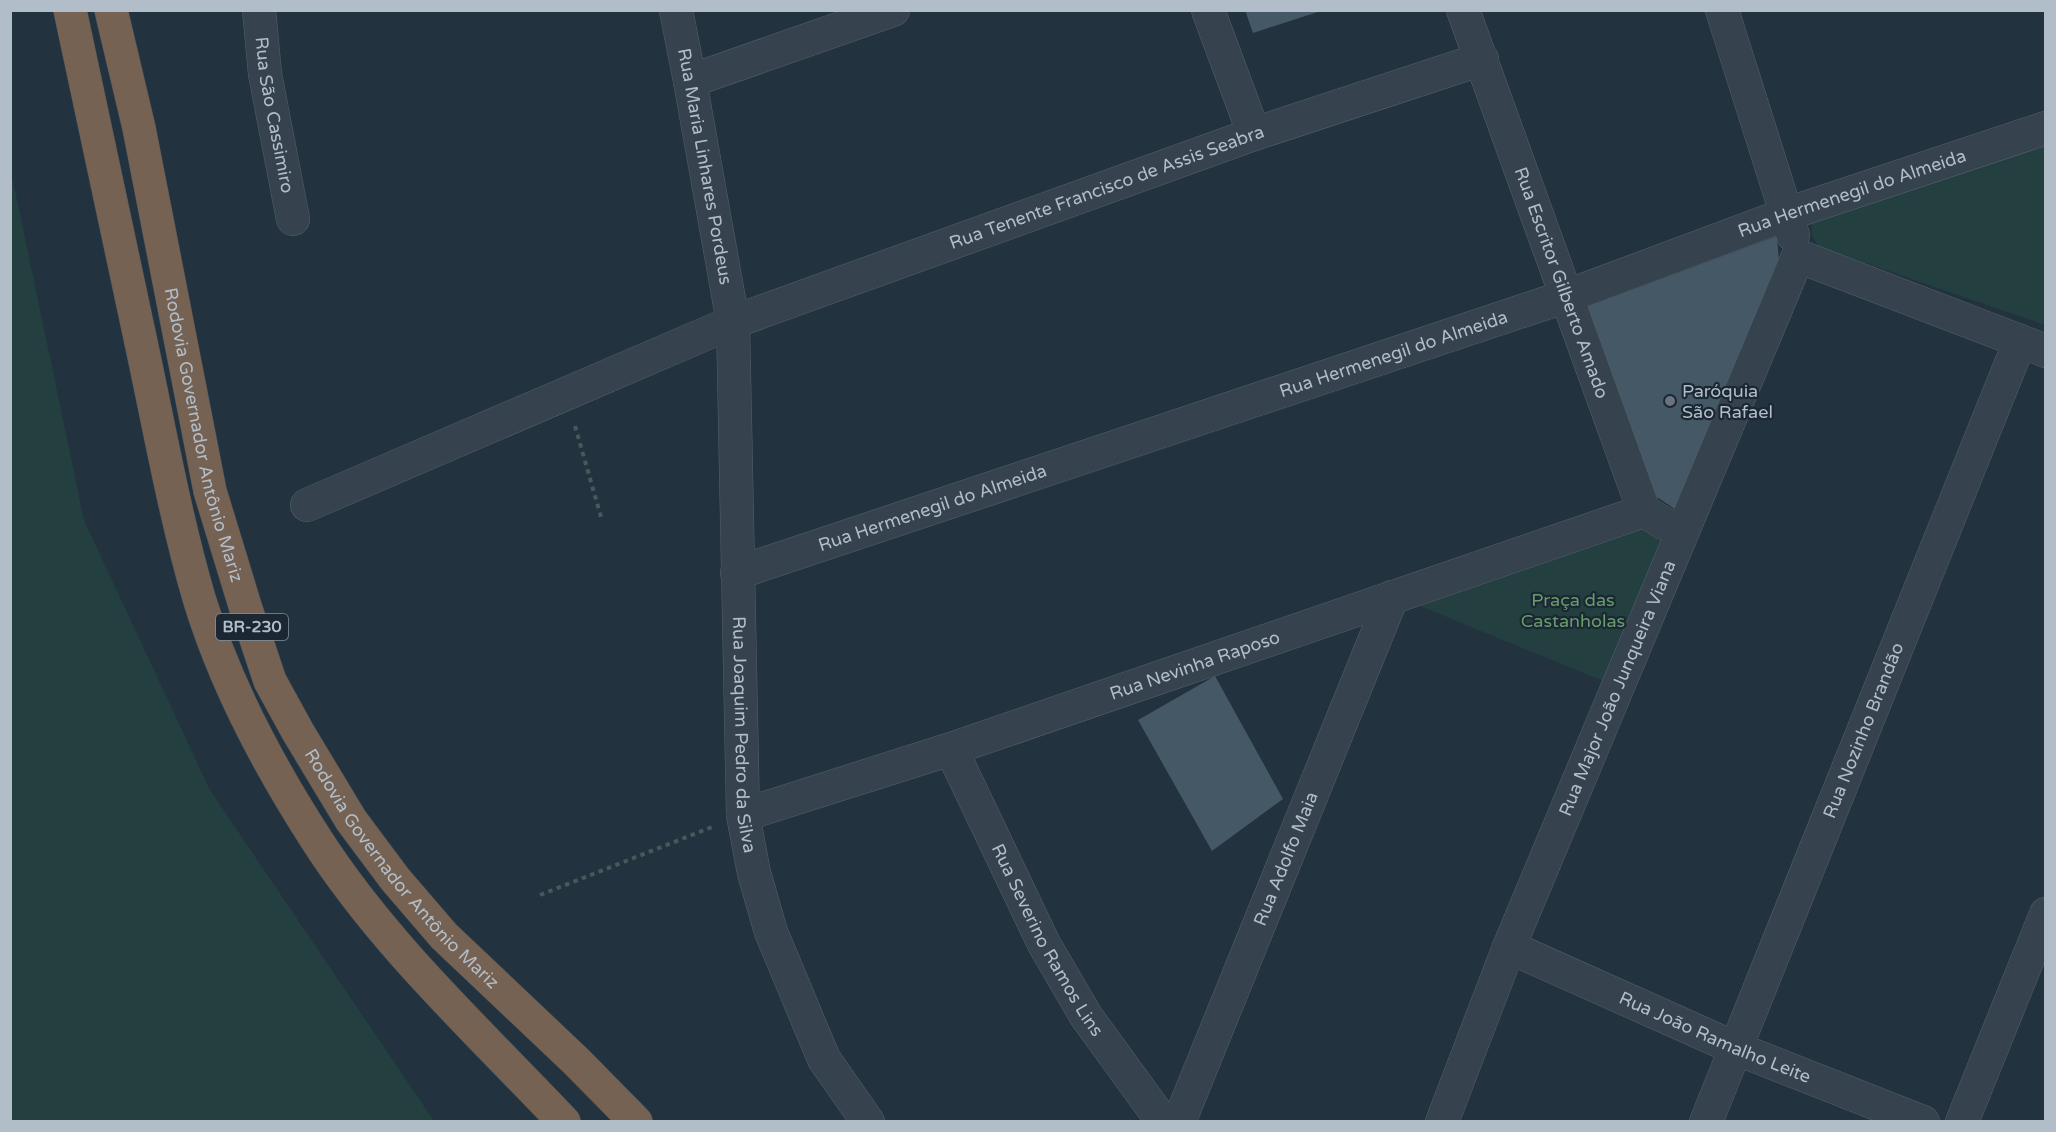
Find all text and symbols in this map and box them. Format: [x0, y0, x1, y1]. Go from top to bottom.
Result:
street label: Rua São Cassimiro [251, 36, 299, 195]
street label: Rua Maria Linhares Pordeus [673, 46, 737, 286]
street label: Rua Tenente Francisco de Assis Seabra [946, 120, 1267, 254]
street label: Rua Hermenegil do Almeida [1735, 144, 1969, 242]
street label: Rua Escritor Gilberto Amado [1510, 164, 1613, 402]
street label: Rodovia Governador Antônio Mariz [159, 286, 248, 585]
street label: Rua Hermenegil do Almeida [1276, 306, 1510, 402]
place label: Paróquia São Rafael [1682, 380, 1773, 423]
marker: Paróquia São Rafael [1663, 394, 1677, 408]
street label: Rua Hermenegil do Almeida [815, 459, 1049, 556]
street label: Rua Major João Junqueira Viana [1554, 557, 1681, 819]
park label: Praça das Castanholas [1521, 589, 1625, 632]
road number: BR-230 [216, 614, 288, 640]
street label: Rua Joaquim Pedro da Silva [728, 616, 761, 855]
street label: Rua Nevinha Raposo [1107, 626, 1283, 705]
street label: Rua Nozinho Brandão [1818, 639, 1909, 822]
street label: Rodovia Governador Antônio Mariz [300, 745, 504, 993]
street label: Rua Adolfo Maia [1249, 789, 1323, 929]
street label: Rua Severino Ramos Lins [987, 840, 1108, 1041]
street label: Rua João Ramalho Leite [1616, 987, 1814, 1088]

